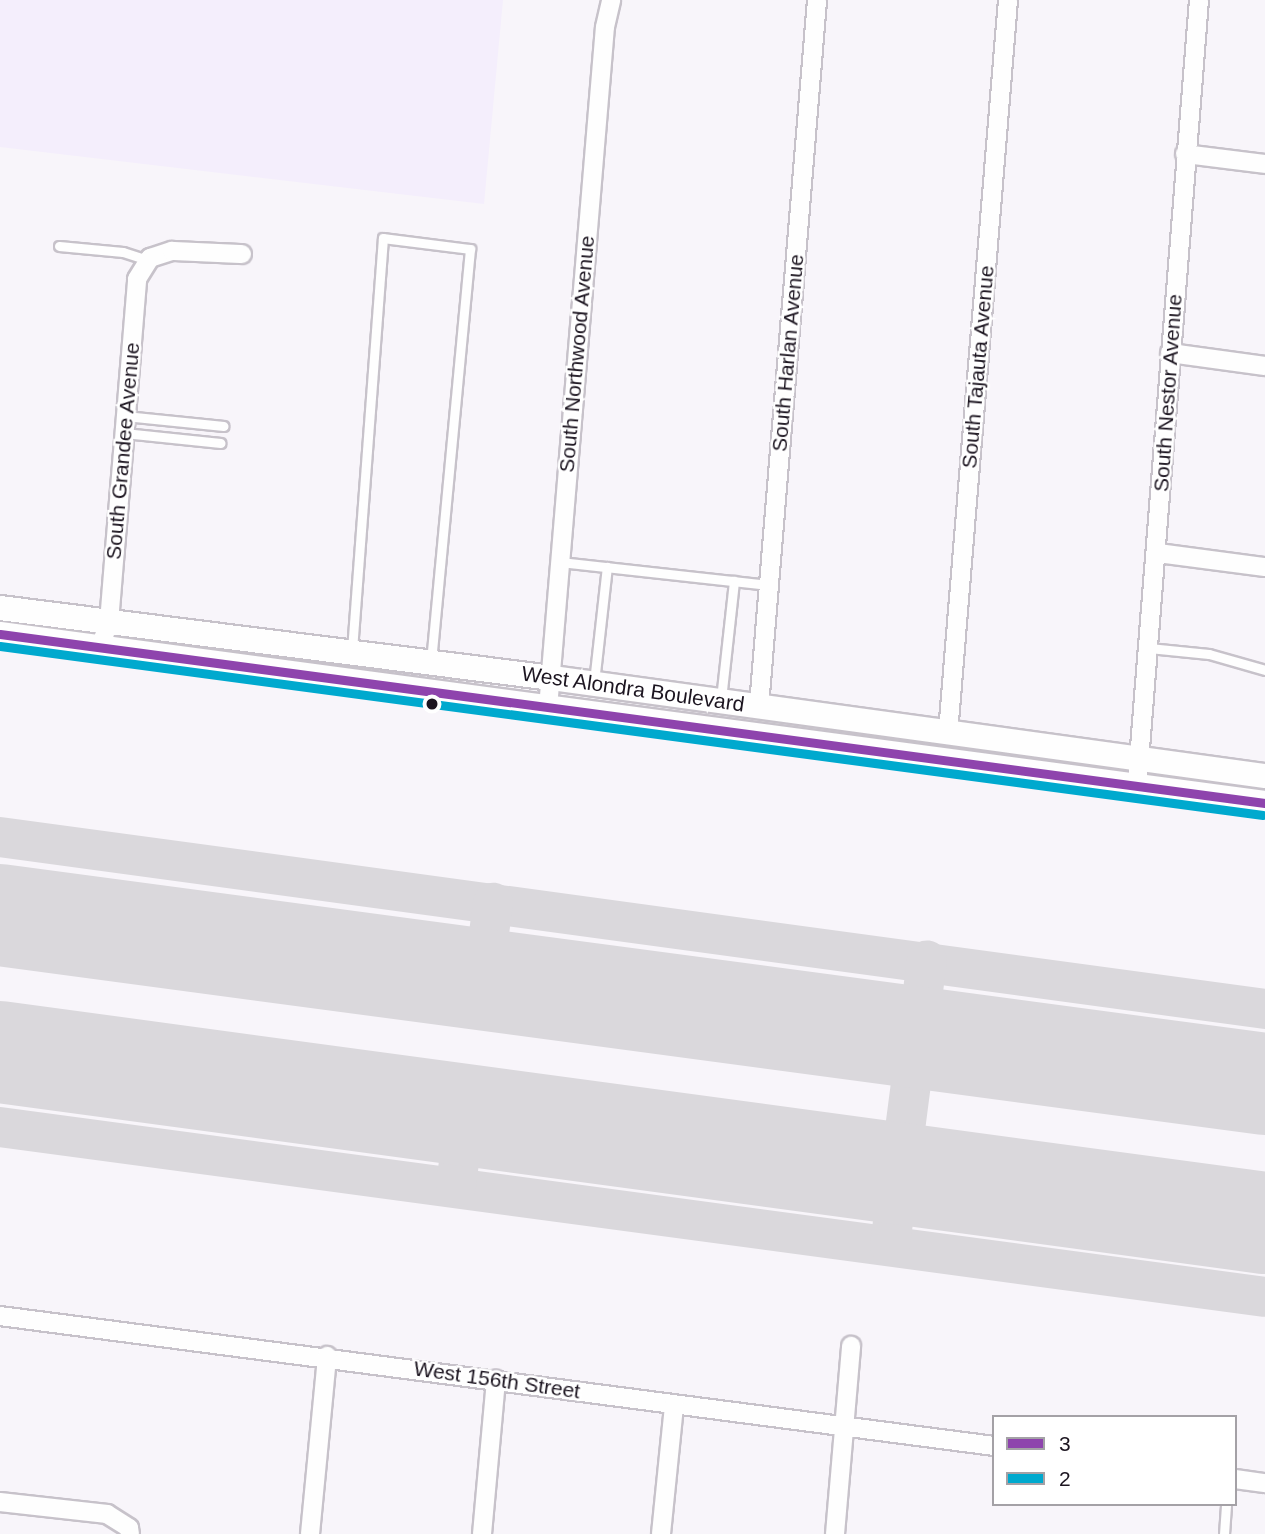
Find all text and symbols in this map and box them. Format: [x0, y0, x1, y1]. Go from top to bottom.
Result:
street label: South Northwood Avenue [554, 234, 600, 474]
street label: South Harlan Avenue [767, 253, 809, 453]
street label: South Tajauta Avenue [957, 264, 999, 470]
street label: South Nestor Avenue [1148, 293, 1188, 493]
street label: South Grandee Avenue [101, 341, 145, 561]
street label: West Alondra Boulevard [519, 661, 747, 717]
unlabelled marker [425, 697, 439, 711]
street label: West 156th Street [412, 1356, 582, 1404]
legend [992, 1415, 1237, 1506]
text: 3 [1059, 1432, 1071, 1455]
text: 2 [1059, 1467, 1071, 1490]

